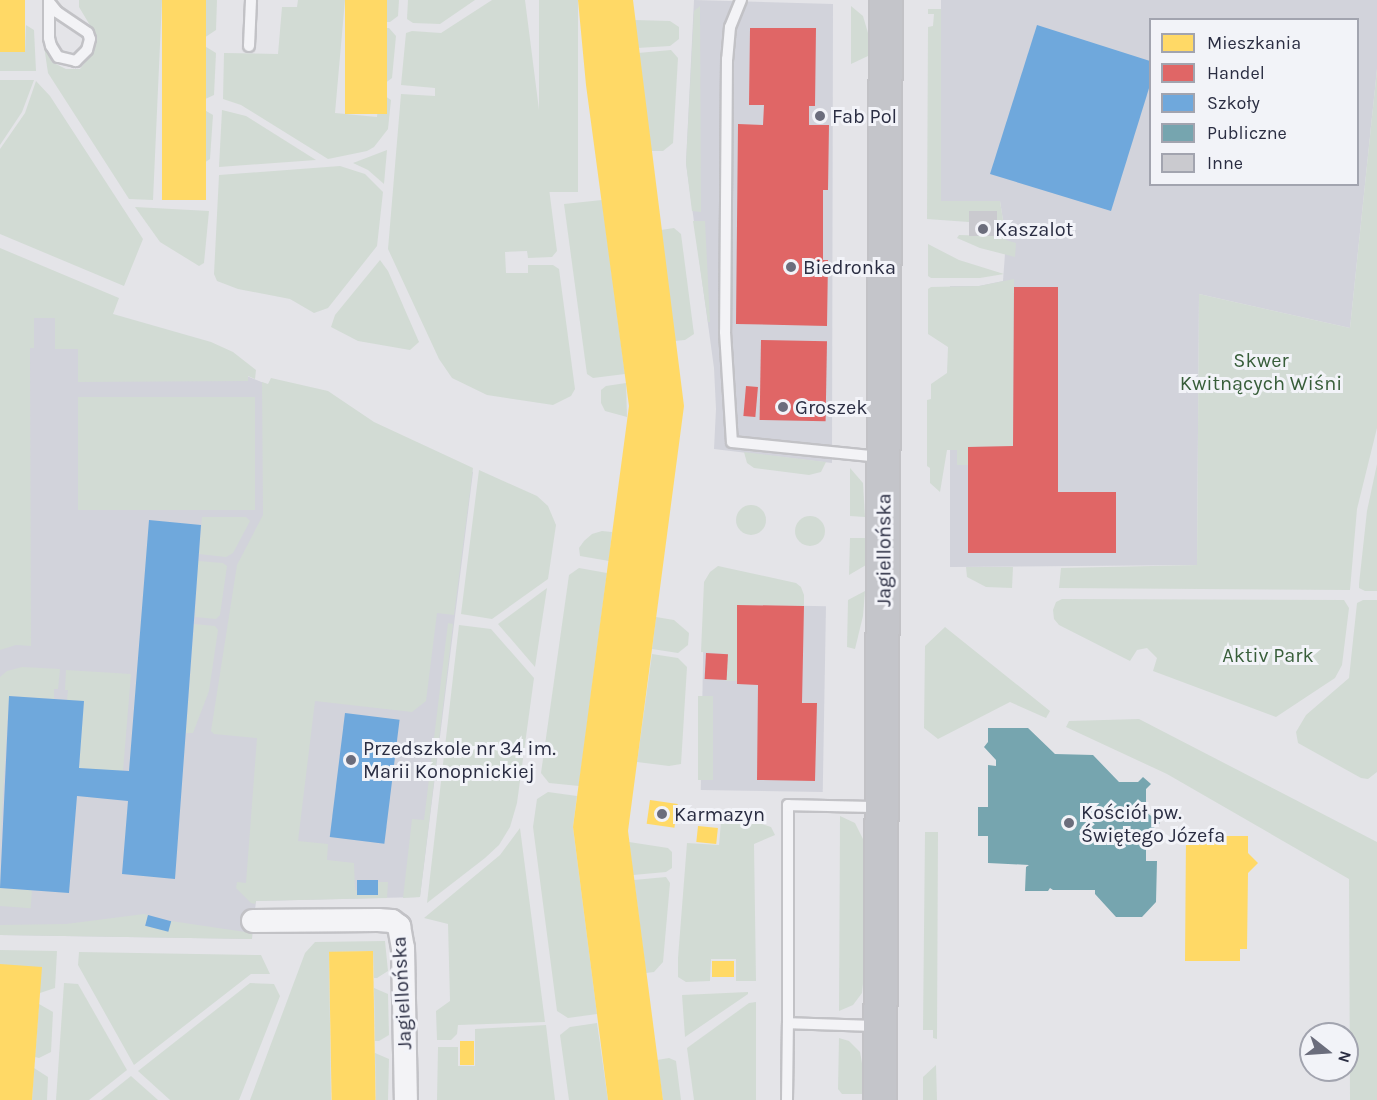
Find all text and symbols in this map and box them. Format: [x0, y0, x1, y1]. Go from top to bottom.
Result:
legend [1149, 18, 1359, 186]
text: Mieszkania [1207, 32, 1301, 54]
text: Handel [1207, 62, 1265, 84]
text: Szkoły [1207, 92, 1260, 114]
place label: Fab Pol [832, 104, 897, 128]
marker: Fab Pol [813, 109, 827, 123]
text: Publiczne [1207, 122, 1287, 144]
text: Inne [1207, 152, 1243, 174]
place label: Kaszalot [995, 217, 1073, 241]
marker: Kaszalot [976, 222, 990, 236]
place label: Biedronka [803, 255, 896, 279]
marker: Biedronka [784, 260, 798, 274]
park label: Skwer Kwitnących Wiśni [1180, 349, 1342, 396]
place label: Groszek [795, 395, 868, 419]
marker: Groszek [776, 400, 790, 414]
street label: Jagiellońska [872, 493, 896, 607]
park label: Aktiv Park [1222, 643, 1314, 667]
place label: Przedszkole nr 34 im. Marii Konopnickiej [363, 736, 556, 783]
marker: Przedszkole nr 34 im. Marii Konopnickiej [344, 753, 358, 767]
place label: Kościół pw. Świętego Józefa [1081, 800, 1225, 847]
place label: Karmazyn [674, 802, 765, 826]
marker: Karmazyn [655, 807, 669, 821]
marker: Kościół pw. Świętego Józefa [1062, 816, 1076, 830]
street label: Jagiellońska [387, 936, 417, 1050]
north arrow [1299, 1022, 1359, 1082]
text: N [1334, 1049, 1356, 1065]

